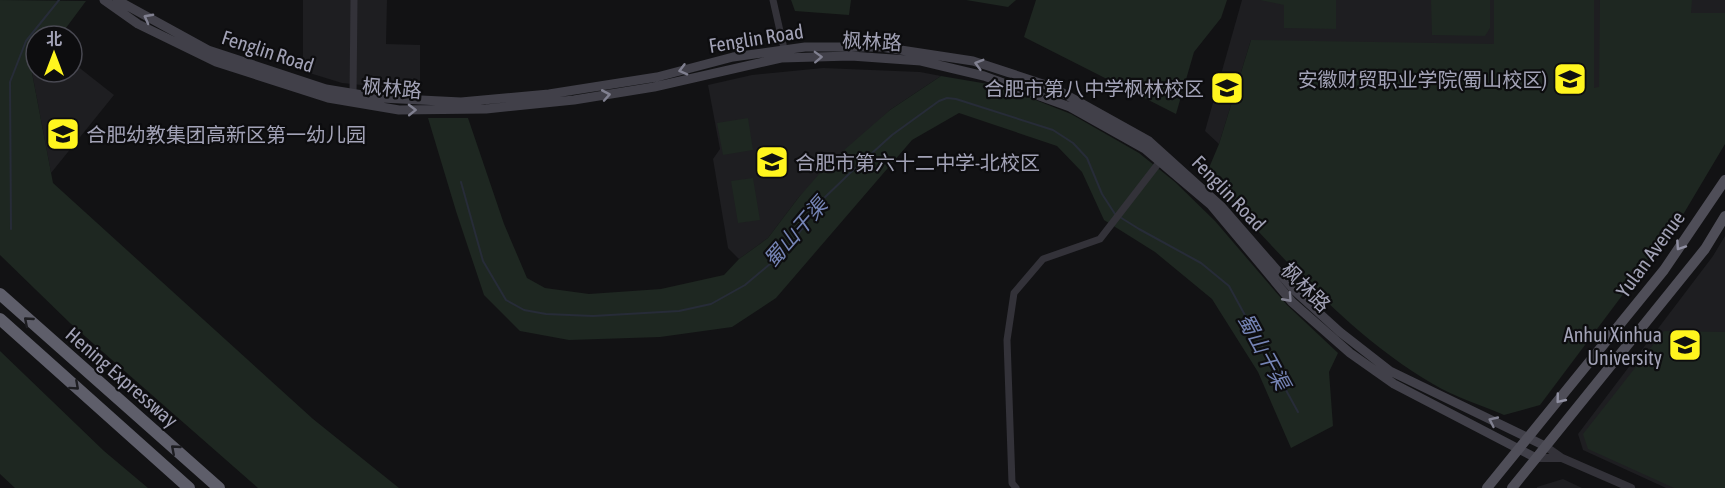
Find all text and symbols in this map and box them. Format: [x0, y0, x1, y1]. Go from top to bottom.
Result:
one-way arrow [144, 14, 155, 25]
street label: Fenglin Road [707, 19, 805, 57]
north arrow [24, 24, 84, 84]
street label: Fenglin Road [219, 25, 317, 77]
street label: 枫林路 [841, 28, 903, 54]
text: 北 [46, 30, 62, 48]
one-way arrow [814, 51, 823, 63]
one-way arrow [974, 58, 984, 71]
school or university icon: 安徽财贸职业学院(蜀山校区) [1552, 61, 1588, 97]
one-way arrow [678, 63, 688, 76]
place label: 安徽财贸职业学院(蜀山校区) [1297, 68, 1547, 91]
school or university icon: 合肥市第八中学枫林校区 [1209, 70, 1245, 106]
street label: 枫林路 [361, 74, 423, 102]
place label: 合肥市第八中学枫林校区 [984, 77, 1204, 100]
one-way arrow [601, 89, 611, 102]
one-way arrow [408, 104, 417, 116]
school or university icon: 合肥幼教集团高新区第一幼儿园 [45, 116, 81, 152]
place label: 合肥幼教集团高新区第一幼儿园 [86, 123, 366, 146]
school or university icon: 合肥市第六十二中学-北校区 [754, 144, 790, 180]
place label: 合肥市第六十二中学-北校区 [795, 151, 1040, 174]
street label: Fenglin Road [1188, 151, 1270, 235]
water label: 蜀山干渠 [758, 190, 834, 272]
street label: Yulan Avenue [1611, 206, 1689, 302]
one-way arrow [1677, 239, 1688, 250]
street label: 枫林路 [1277, 258, 1335, 316]
one-way arrow [1281, 291, 1292, 301]
water label: 蜀山干渠 [1233, 308, 1296, 396]
one-way arrow [24, 317, 35, 328]
street label: Hening Expressway [61, 322, 183, 432]
place label: Anhui Xinhua University [1564, 323, 1662, 369]
school or university icon: Anhui Xinhua University [1667, 327, 1703, 363]
one-way arrow [68, 379, 79, 390]
one-way arrow [1556, 392, 1567, 403]
one-way arrow [1488, 417, 1499, 429]
one-way arrow [171, 445, 182, 456]

